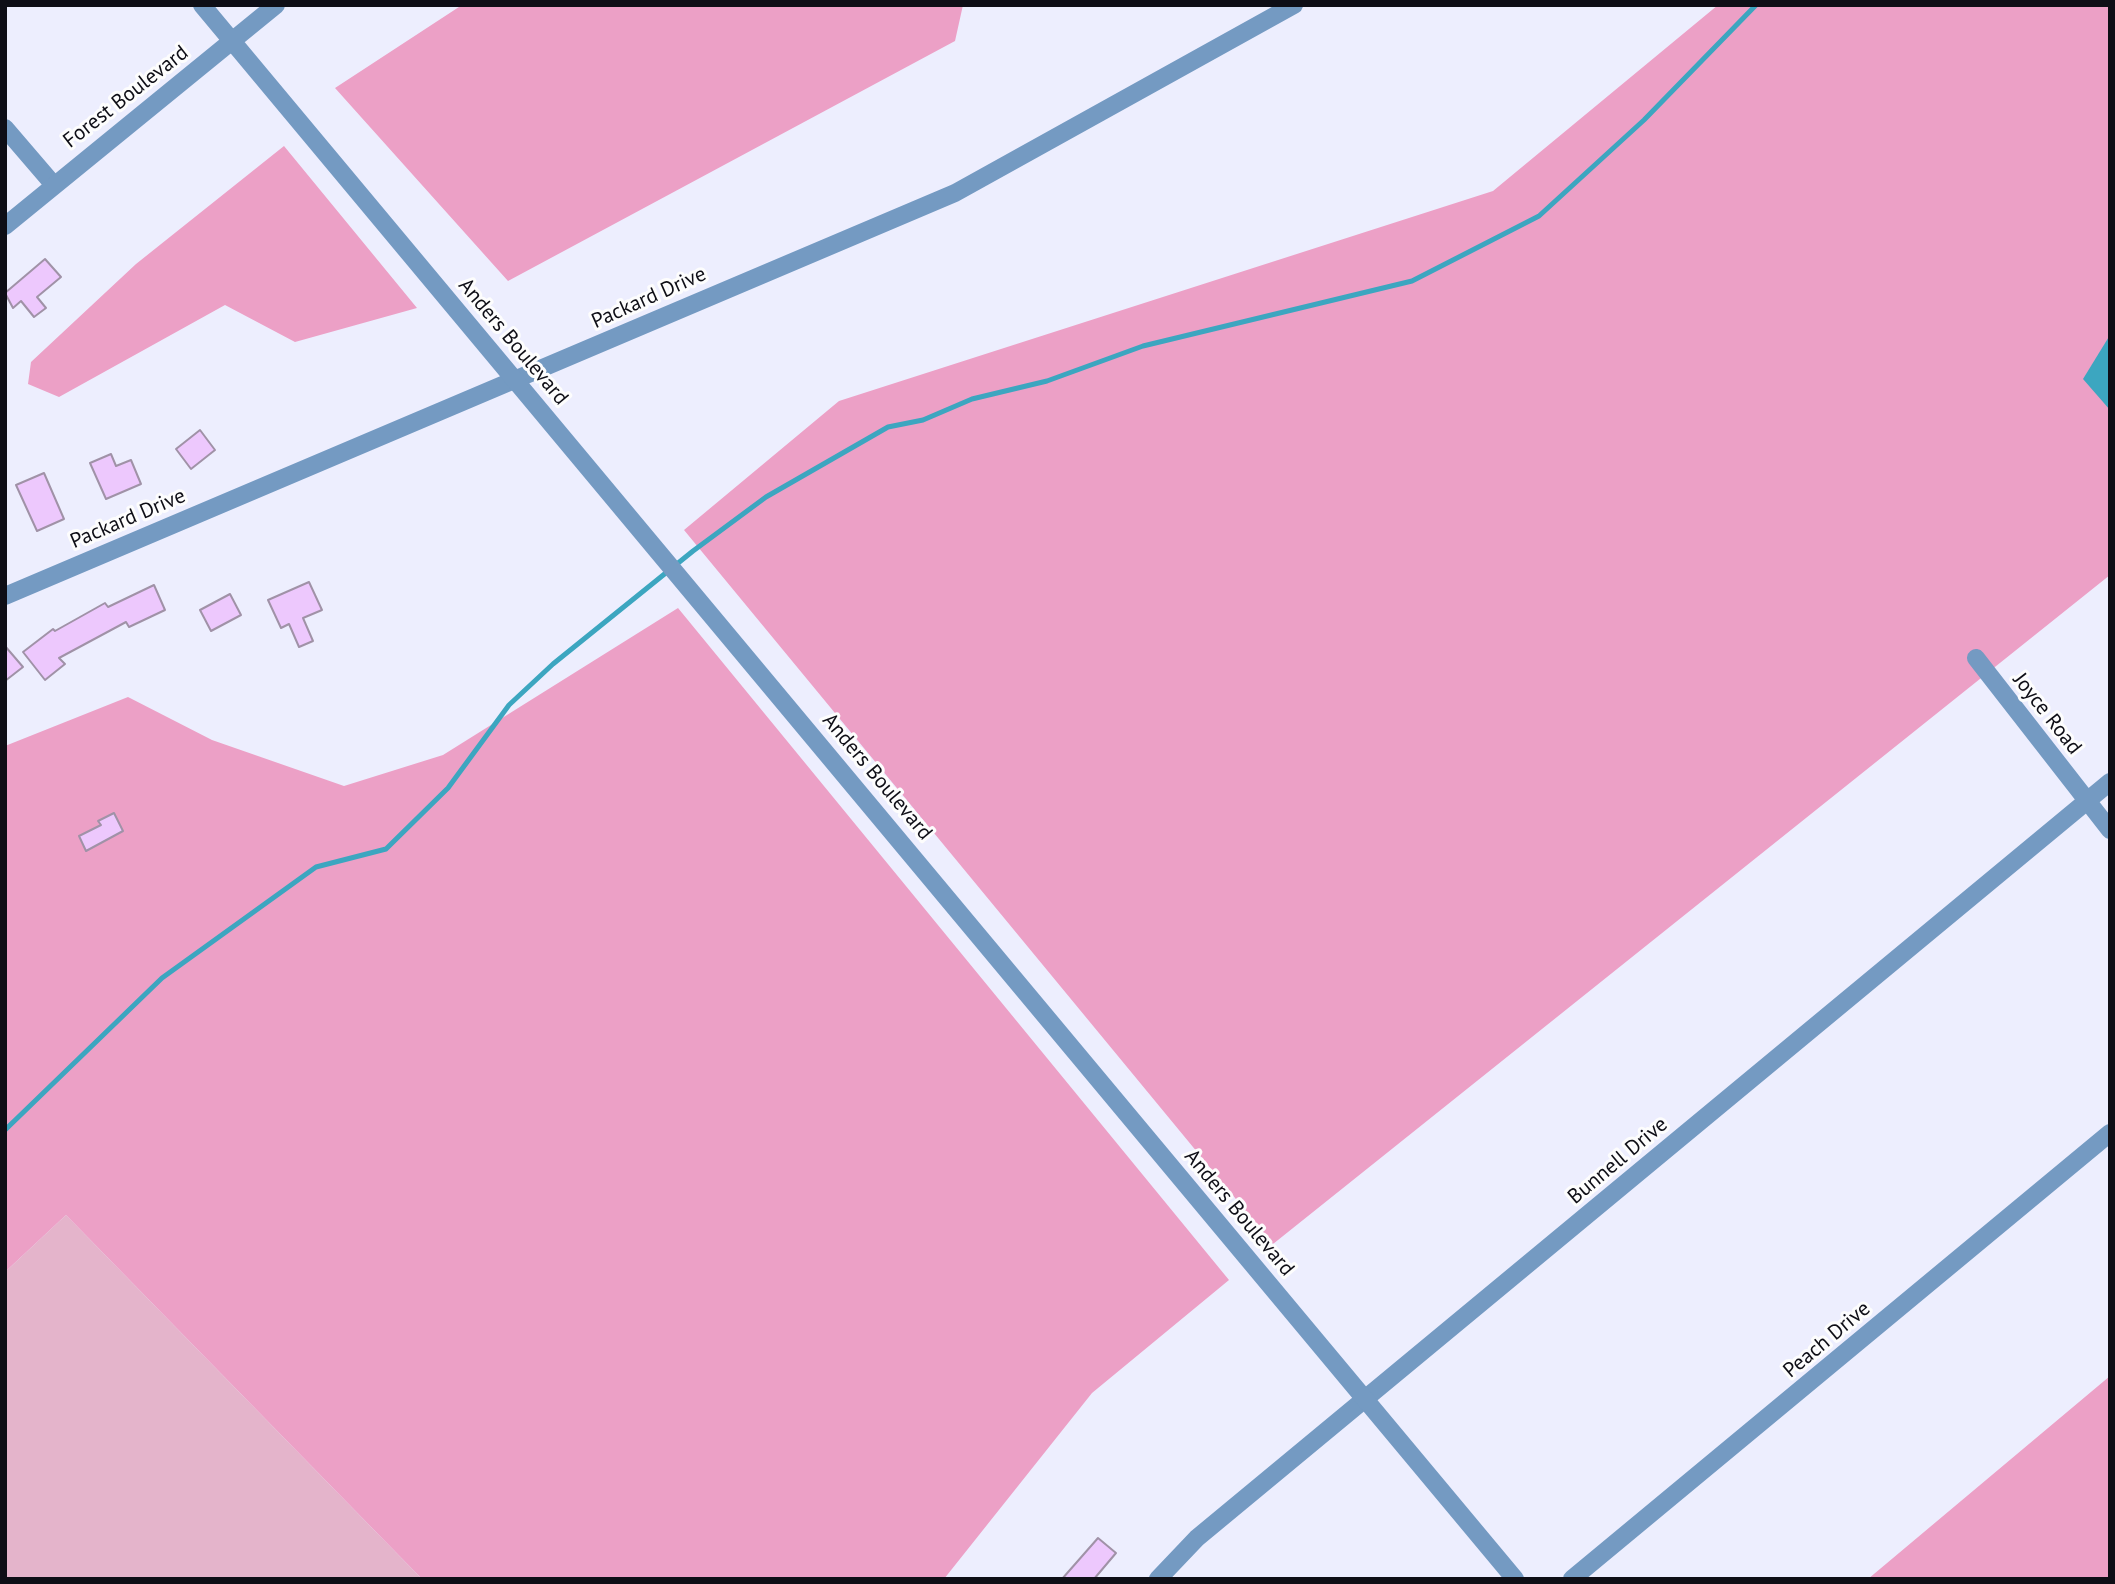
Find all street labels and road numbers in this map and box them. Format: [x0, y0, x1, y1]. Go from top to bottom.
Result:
street label: Forest Boulevard [58, 40, 194, 154]
street label: Packard Drive [588, 262, 710, 334]
street label: Anders Boulevard [453, 274, 573, 410]
street label: Packard Drive [67, 483, 189, 555]
street label: Joyce Road [2007, 668, 2087, 760]
street label: Anders Boulevard [817, 709, 937, 845]
street label: Bunnell Drive [1563, 1112, 1673, 1210]
street label: Anders Boulevard [1179, 1145, 1299, 1281]
street label: Peach Drive [1778, 1296, 1876, 1384]

